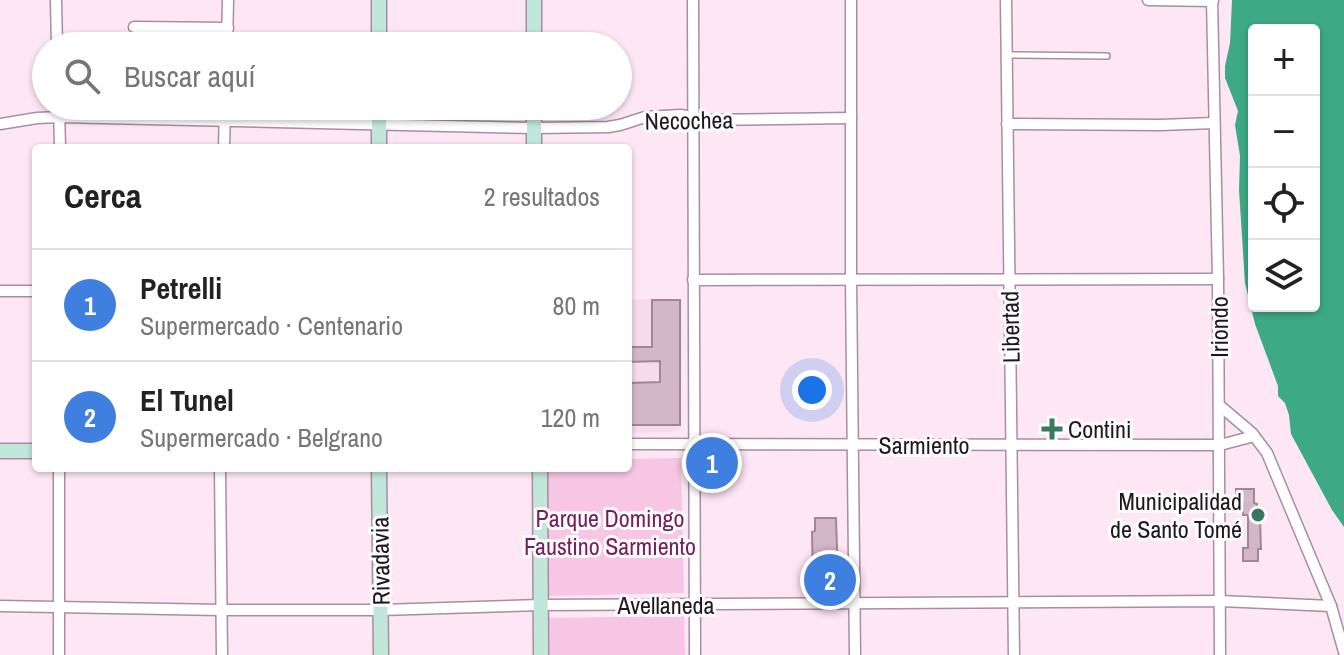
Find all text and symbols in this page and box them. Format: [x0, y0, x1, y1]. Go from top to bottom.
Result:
map controls [1248, 24, 1320, 312]
button: + [1248, 24, 1320, 96]
search box [32, 32, 632, 120]
icon: search [60, 54, 104, 98]
text: Buscar aquí [124, 56, 255, 96]
button: − [1248, 96, 1320, 168]
street label: Necochea [644, 103, 734, 137]
button: locate [1248, 168, 1320, 240]
text: Cerca [64, 173, 142, 219]
text: 2 resultados [484, 179, 600, 214]
button: layers [1248, 240, 1320, 312]
text: Petrelli [140, 268, 222, 308]
text: 1 [84, 288, 96, 323]
text: 80 m [553, 288, 600, 323]
street label: Libertad [993, 291, 1027, 363]
street label: Iriondo [1203, 296, 1235, 358]
text: Supermercado · Centenario [140, 308, 403, 343]
your location [792, 370, 832, 410]
text: El Tunel [140, 380, 234, 420]
text: 2 [84, 400, 96, 435]
text: 120 m [541, 400, 600, 435]
place label: Contini [1068, 413, 1131, 445]
text: Supermercado · Belgrano [140, 420, 383, 455]
marker: Contini [1043, 420, 1061, 438]
street label: Sarmiento [879, 429, 969, 461]
pin: 1 [686, 433, 738, 493]
place label: Municipalidad de Santo Tomé [1110, 485, 1242, 545]
park label: Parque Domingo Faustino Sarmiento [524, 502, 696, 562]
marker: Municipalidad de Santo Tomé [1249, 506, 1267, 524]
street label: Rivadavia [363, 516, 397, 606]
pin: 2 [804, 550, 856, 610]
street label: Avellaneda [616, 589, 715, 621]

